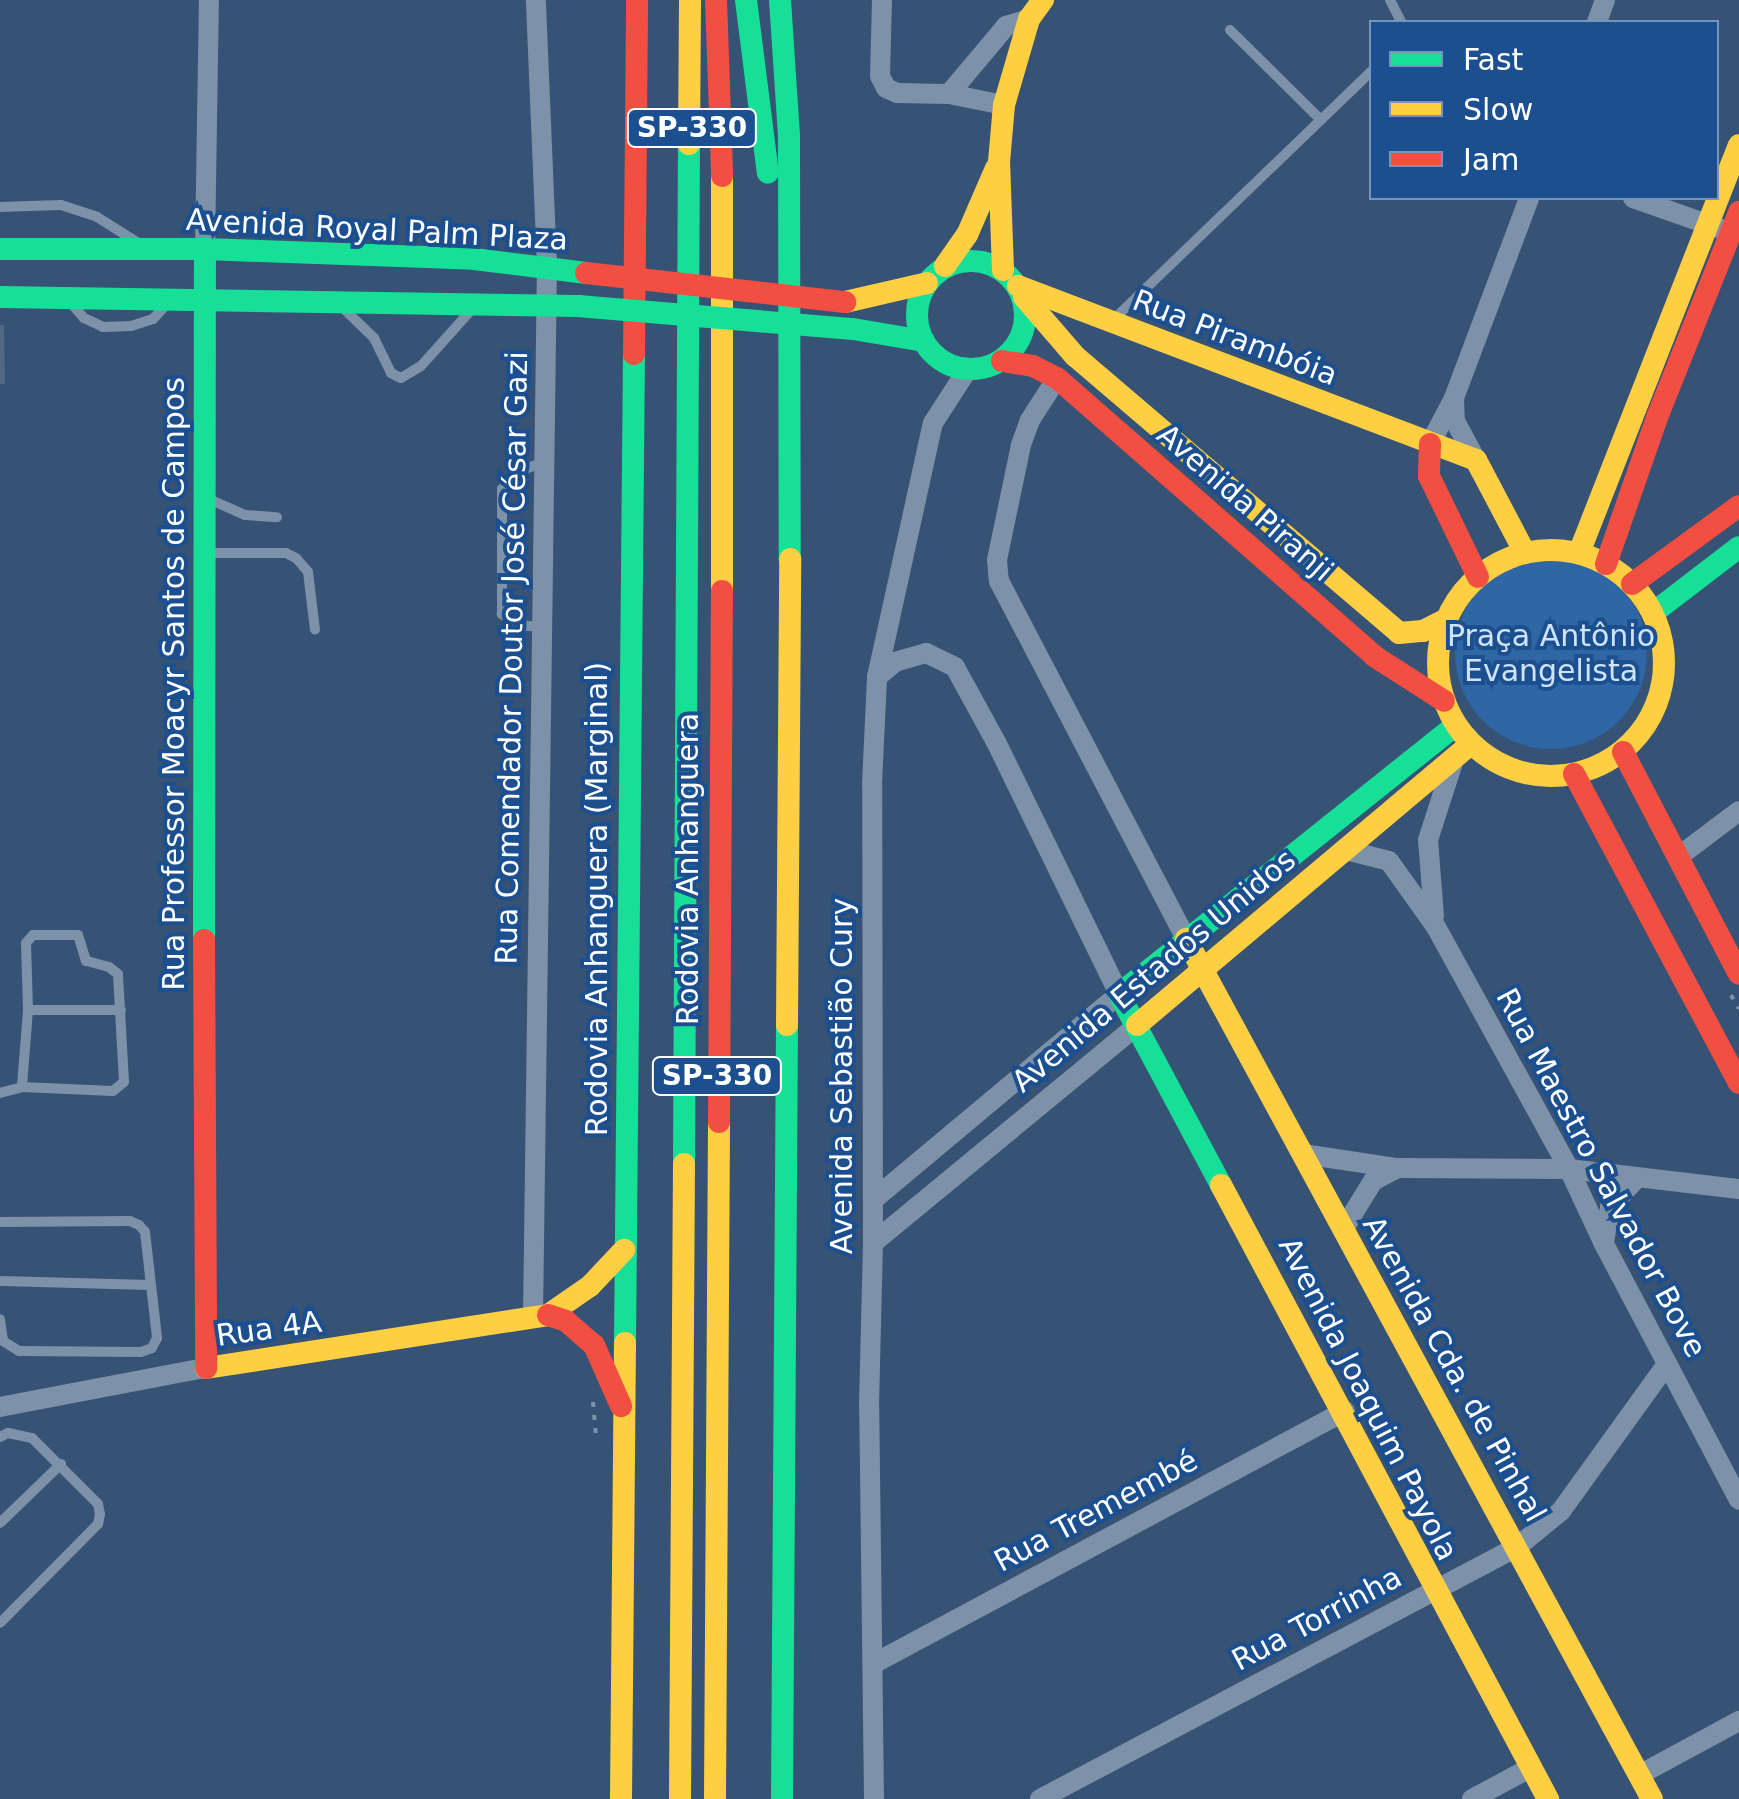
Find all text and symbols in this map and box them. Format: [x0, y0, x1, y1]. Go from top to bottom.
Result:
legend [1369, 20, 1719, 200]
text: Fast [1463, 42, 1523, 77]
text: Slow [1463, 92, 1533, 127]
road number: SP-330 [624, 105, 760, 151]
text: Jam [1463, 142, 1519, 177]
street label: Avenida Royal Palm Plaza [185, 202, 569, 258]
street label: Rua Pirambóia [1128, 282, 1342, 394]
street label: Rua Comendador Doutor José César Gazi [489, 351, 535, 965]
street label: Rua Professor Moacyr Santos de Campos [156, 377, 192, 991]
street label: Avenida Piranji [1150, 417, 1340, 589]
park label: Praça Antônio Evangelista [1447, 618, 1655, 688]
street label: Rodovia Anhanguera (Marginal) [579, 662, 615, 1136]
street label: Rodovia Anhanguera [670, 713, 706, 1025]
street label: Avenida Estados Unidos [1005, 842, 1303, 1100]
street label: Avenida Sebastião Cury [824, 898, 860, 1254]
street label: Rua Maestro Salvador Bove [1488, 982, 1714, 1364]
road number: SP-330 [650, 1053, 784, 1099]
street label: Avenida Cda. de Pinhal [1355, 1210, 1553, 1528]
street label: Avenida Joaquim Payola [1271, 1231, 1465, 1567]
street label: Rua 4A [214, 1304, 324, 1354]
street label: Rua Tremembé [988, 1442, 1204, 1580]
street label: Rua Torrinha [1226, 1559, 1408, 1679]

